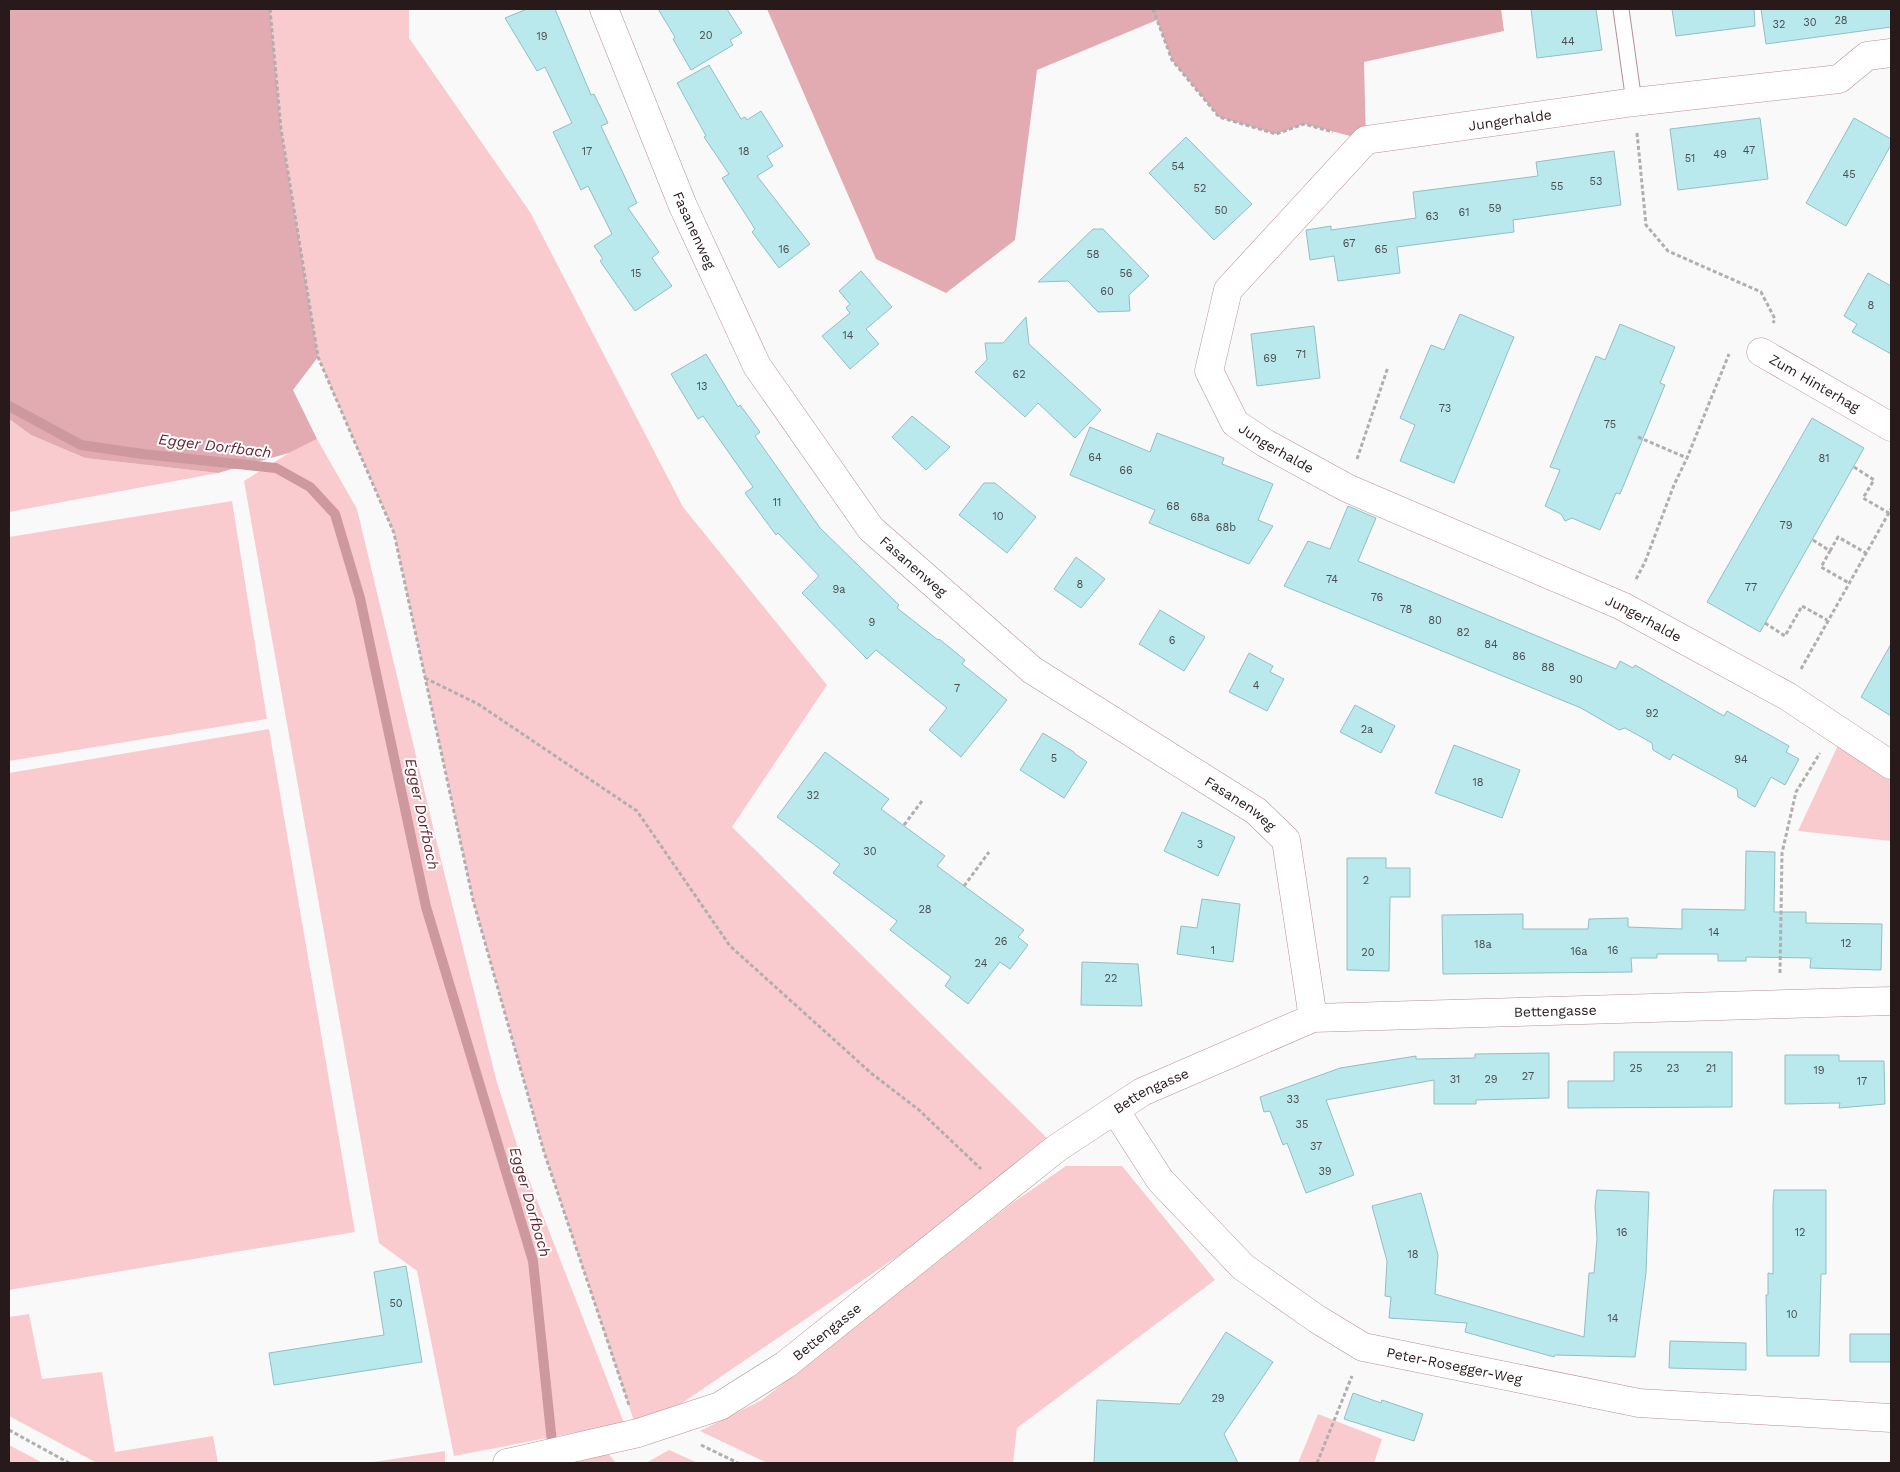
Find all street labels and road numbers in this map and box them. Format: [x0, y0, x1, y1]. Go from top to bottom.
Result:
street label: Jungerhalde [1467, 106, 1553, 134]
street label: Fasanenweg [670, 189, 719, 272]
street label: Zum Hinterhag [1767, 351, 1863, 416]
street label: Jungerhalde [1236, 420, 1317, 476]
street label: Fasanenweg [877, 533, 951, 600]
street label: Jungerhalde [1603, 592, 1684, 645]
street label: Fasanenweg [1202, 773, 1280, 834]
street label: Bettengasse [1514, 1002, 1597, 1020]
street label: Bettengasse [1110, 1065, 1191, 1117]
street label: Bettengasse [789, 1300, 864, 1364]
street label: Peter-Rosegger-Weg [1385, 1344, 1524, 1387]

